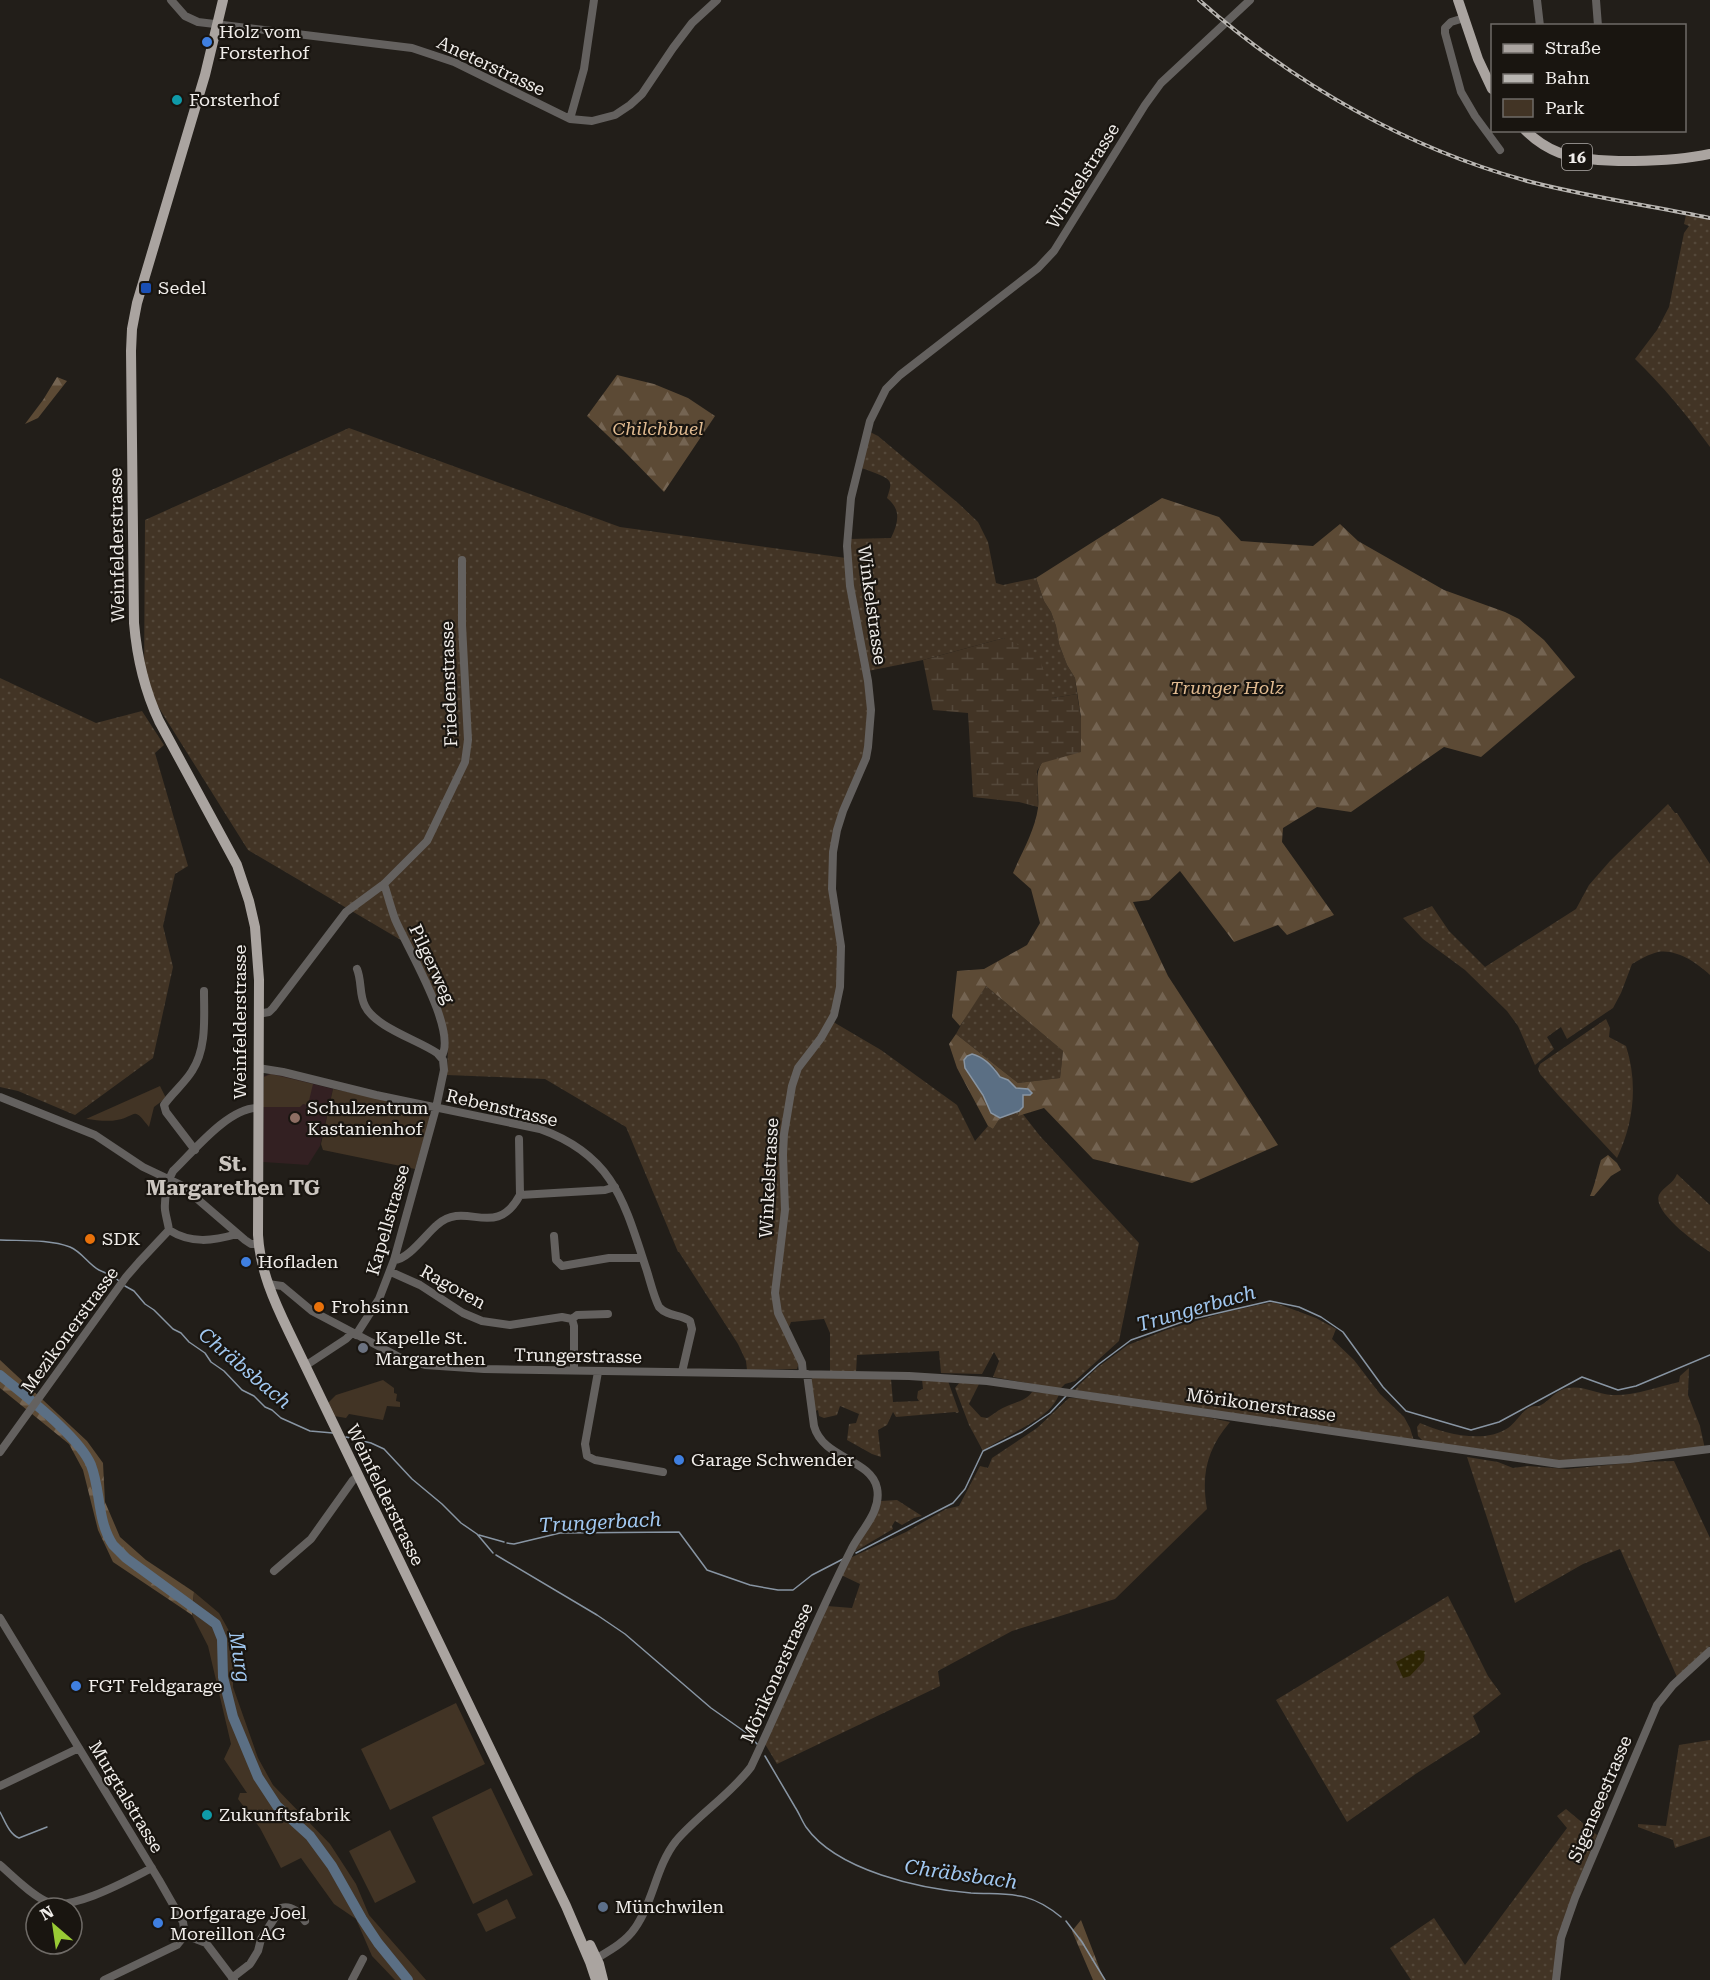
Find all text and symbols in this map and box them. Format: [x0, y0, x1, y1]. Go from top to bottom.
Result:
place label: Holz vom Forsterhof [219, 21, 310, 63]
legend [1491, 24, 1686, 132]
street label: Aneterstrasse [434, 31, 549, 100]
marker: Holz vom Forsterhof [200, 35, 214, 49]
text: Straße [1545, 37, 1601, 58]
text: Bahn [1545, 67, 1590, 88]
place label: Forsterhof [189, 89, 280, 110]
marker: Forsterhof [170, 93, 184, 107]
text: Park [1545, 97, 1585, 118]
street label: Winkelstrasse [1042, 119, 1123, 232]
road number: 16 [1562, 144, 1592, 170]
place label: Sedel [158, 277, 207, 298]
marker: Sedel [139, 281, 153, 295]
park label: Chilchbuel [613, 418, 703, 439]
street label: Weinfelderstrasse [105, 467, 128, 623]
street label: Winkelstrasse [854, 544, 891, 666]
street label: Friedenstrasse [436, 621, 461, 747]
park label: Trunger Holz [1170, 677, 1284, 698]
street label: Pilgerweg [405, 921, 460, 1007]
street label: Weinfelderstrasse [229, 944, 250, 1099]
street label: Rebenstrasse [444, 1084, 560, 1131]
place label: Schulzentrum Kastanienhof [307, 1097, 429, 1139]
marker: Schulzentrum Kastanienhof [288, 1111, 302, 1125]
street label: Winkelstrasse [755, 1117, 782, 1239]
district label: St. Margarethen TG [146, 1152, 320, 1200]
street label: Kapellstrasse [362, 1162, 413, 1278]
place label: SDK [102, 1228, 140, 1249]
marker: SDK [83, 1232, 97, 1246]
place label: Hofladen [258, 1251, 339, 1272]
marker: Hofladen [239, 1255, 253, 1269]
street label: Ragoren [417, 1260, 490, 1313]
street label: Mezikonerstrasse [17, 1262, 122, 1397]
water label: Trungerbach [1134, 1280, 1258, 1336]
place label: Frohsinn [331, 1296, 409, 1317]
marker: Frohsinn [312, 1300, 326, 1314]
water label: Chräbsbach [194, 1322, 296, 1414]
place label: Kapelle St. Margarethen [375, 1327, 486, 1369]
marker: Kapelle St. Margarethen [356, 1341, 370, 1355]
street label: Trungerstrasse [514, 1344, 642, 1367]
street label: Mörikonerstrasse [1185, 1384, 1337, 1425]
street label: Weinfelderstrasse [342, 1421, 429, 1569]
place label: Garage Schwender [691, 1449, 854, 1470]
marker: Garage Schwender [672, 1453, 686, 1467]
water label: Trungerbach [538, 1507, 662, 1537]
street label: Mörikonerstrasse [736, 1599, 817, 1746]
water label: Murg [224, 1629, 256, 1684]
place label: FGT Feldgarage [88, 1675, 222, 1696]
marker: FGT Feldgarage [69, 1679, 83, 1693]
street label: Sigenseestrasse [1563, 1732, 1636, 1865]
street label: Murgtalstrasse [85, 1737, 168, 1857]
place label: Zukunftsfabrik [219, 1804, 351, 1825]
marker: Zukunftsfabrik [200, 1808, 214, 1822]
water label: Chräbsbach [903, 1854, 1019, 1894]
north arrow [24, 1896, 84, 1956]
place label: Münchwilen [615, 1896, 724, 1917]
marker: Münchwilen [596, 1900, 610, 1914]
text: N [37, 1902, 57, 1925]
place label: Dorfgarage Joel Moreillon AG [170, 1902, 307, 1944]
marker: Dorfgarage Joel Moreillon AG [151, 1916, 165, 1930]

